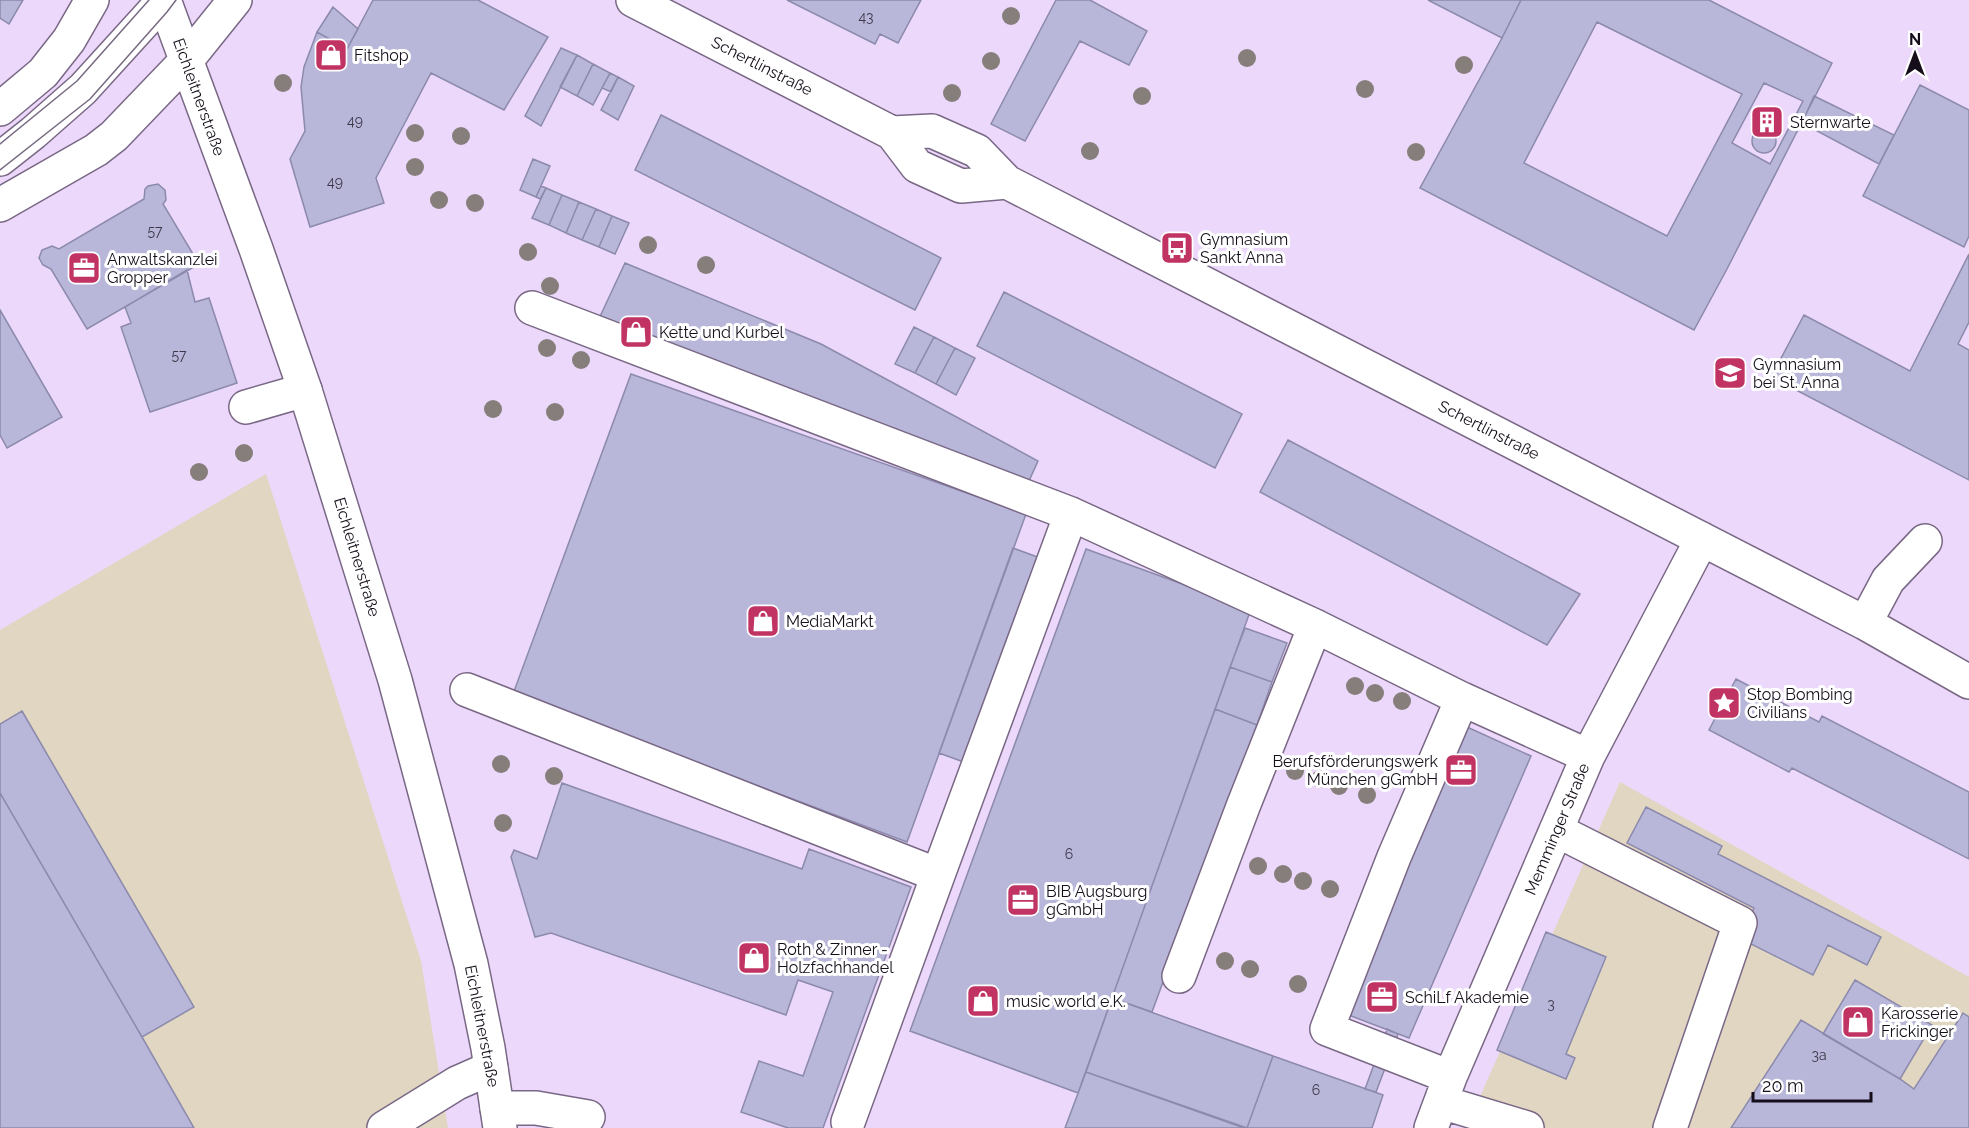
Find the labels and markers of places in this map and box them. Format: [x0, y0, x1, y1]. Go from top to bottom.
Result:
shop icon: Fitshop [313, 37, 349, 73]
place label: Fitshop [354, 46, 409, 65]
building icon: Sternwarte [1749, 104, 1785, 140]
place label: Sternwarte [1790, 113, 1871, 132]
bus stop icon: Gymnasium Sankt Anna [1159, 230, 1195, 266]
place label: Gymnasium Sankt Anna [1200, 230, 1288, 267]
office icon: Anwaltskanzlei Gropper [66, 250, 102, 286]
place label: Anwaltskanzlei Gropper [107, 250, 218, 287]
shop icon: Kette und Kurbel [618, 314, 654, 350]
place label: Kette und Kurbel [659, 323, 784, 342]
school or university icon: Gymnasium bei St. Anna [1712, 355, 1748, 391]
place label: Gymnasium bei St. Anna [1753, 355, 1841, 392]
shop icon: MediaMarkt [745, 603, 781, 639]
place label: MediaMarkt [786, 612, 874, 631]
place icon: Stop Bombing Civilians [1706, 685, 1742, 721]
place label: Stop Bombing Civilians [1747, 685, 1853, 722]
place label: Berufsförderungswerk München gGmbH [1272, 752, 1439, 789]
office icon: Berufsförderungswerk München gGmbH [1443, 752, 1479, 788]
office icon: BIB Augsburg gGmbH [1005, 882, 1041, 918]
place label: BIB Augsburg gGmbH [1046, 882, 1147, 919]
shop icon: Roth & Zinner - Holzfachhandel [736, 940, 772, 976]
place label: Roth & Zinner - Holzfachhandel [777, 940, 894, 977]
office icon: SchiLf Akademie [1364, 979, 1400, 1015]
shop icon: music world e.K. [965, 983, 1001, 1019]
place label: SchiLf Akademie [1405, 988, 1529, 1007]
place label: music world e.K. [1006, 992, 1126, 1011]
shop icon: Karosserie Frickinger [1840, 1004, 1876, 1040]
place label: Karosserie Frickinger [1881, 1004, 1958, 1041]

